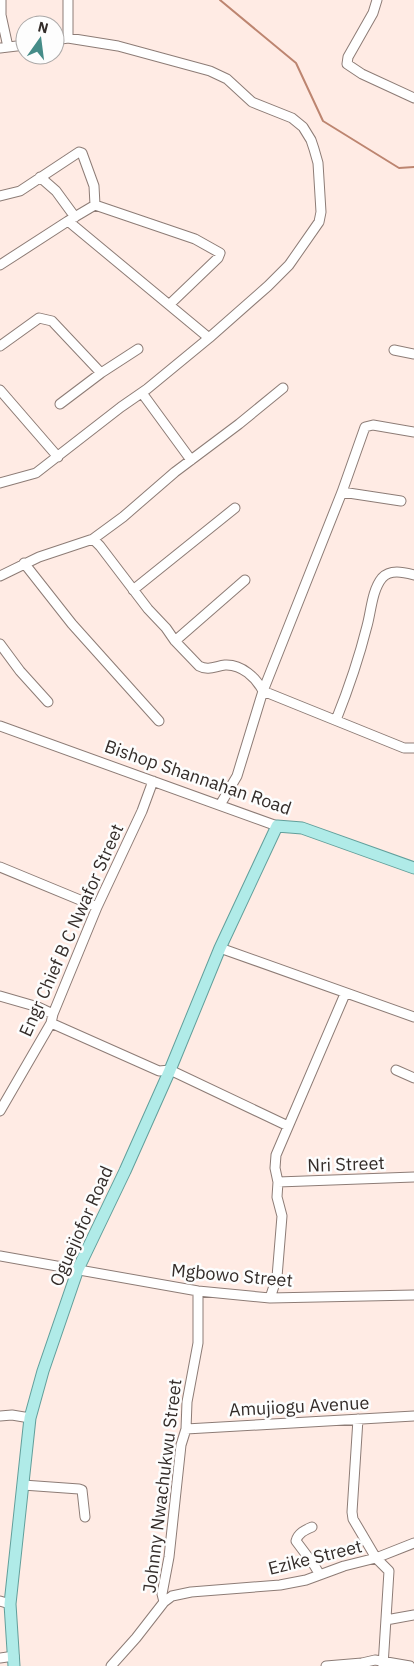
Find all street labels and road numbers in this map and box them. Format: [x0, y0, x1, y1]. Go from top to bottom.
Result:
street label: Bishop Shannahan Road [102, 734, 294, 820]
street label: Engr Chief B C Nwafor Street [14, 820, 128, 1040]
street label: Nri Street [307, 1151, 385, 1177]
street label: Oguejiofor Road [44, 1162, 118, 1290]
street label: Mgbowo Street [170, 1258, 294, 1292]
street label: Johnny Nwachukwu Street [137, 1378, 187, 1594]
street label: Amujiogu Avenue [228, 1391, 370, 1421]
street label: Ezike Street [266, 1534, 364, 1580]

